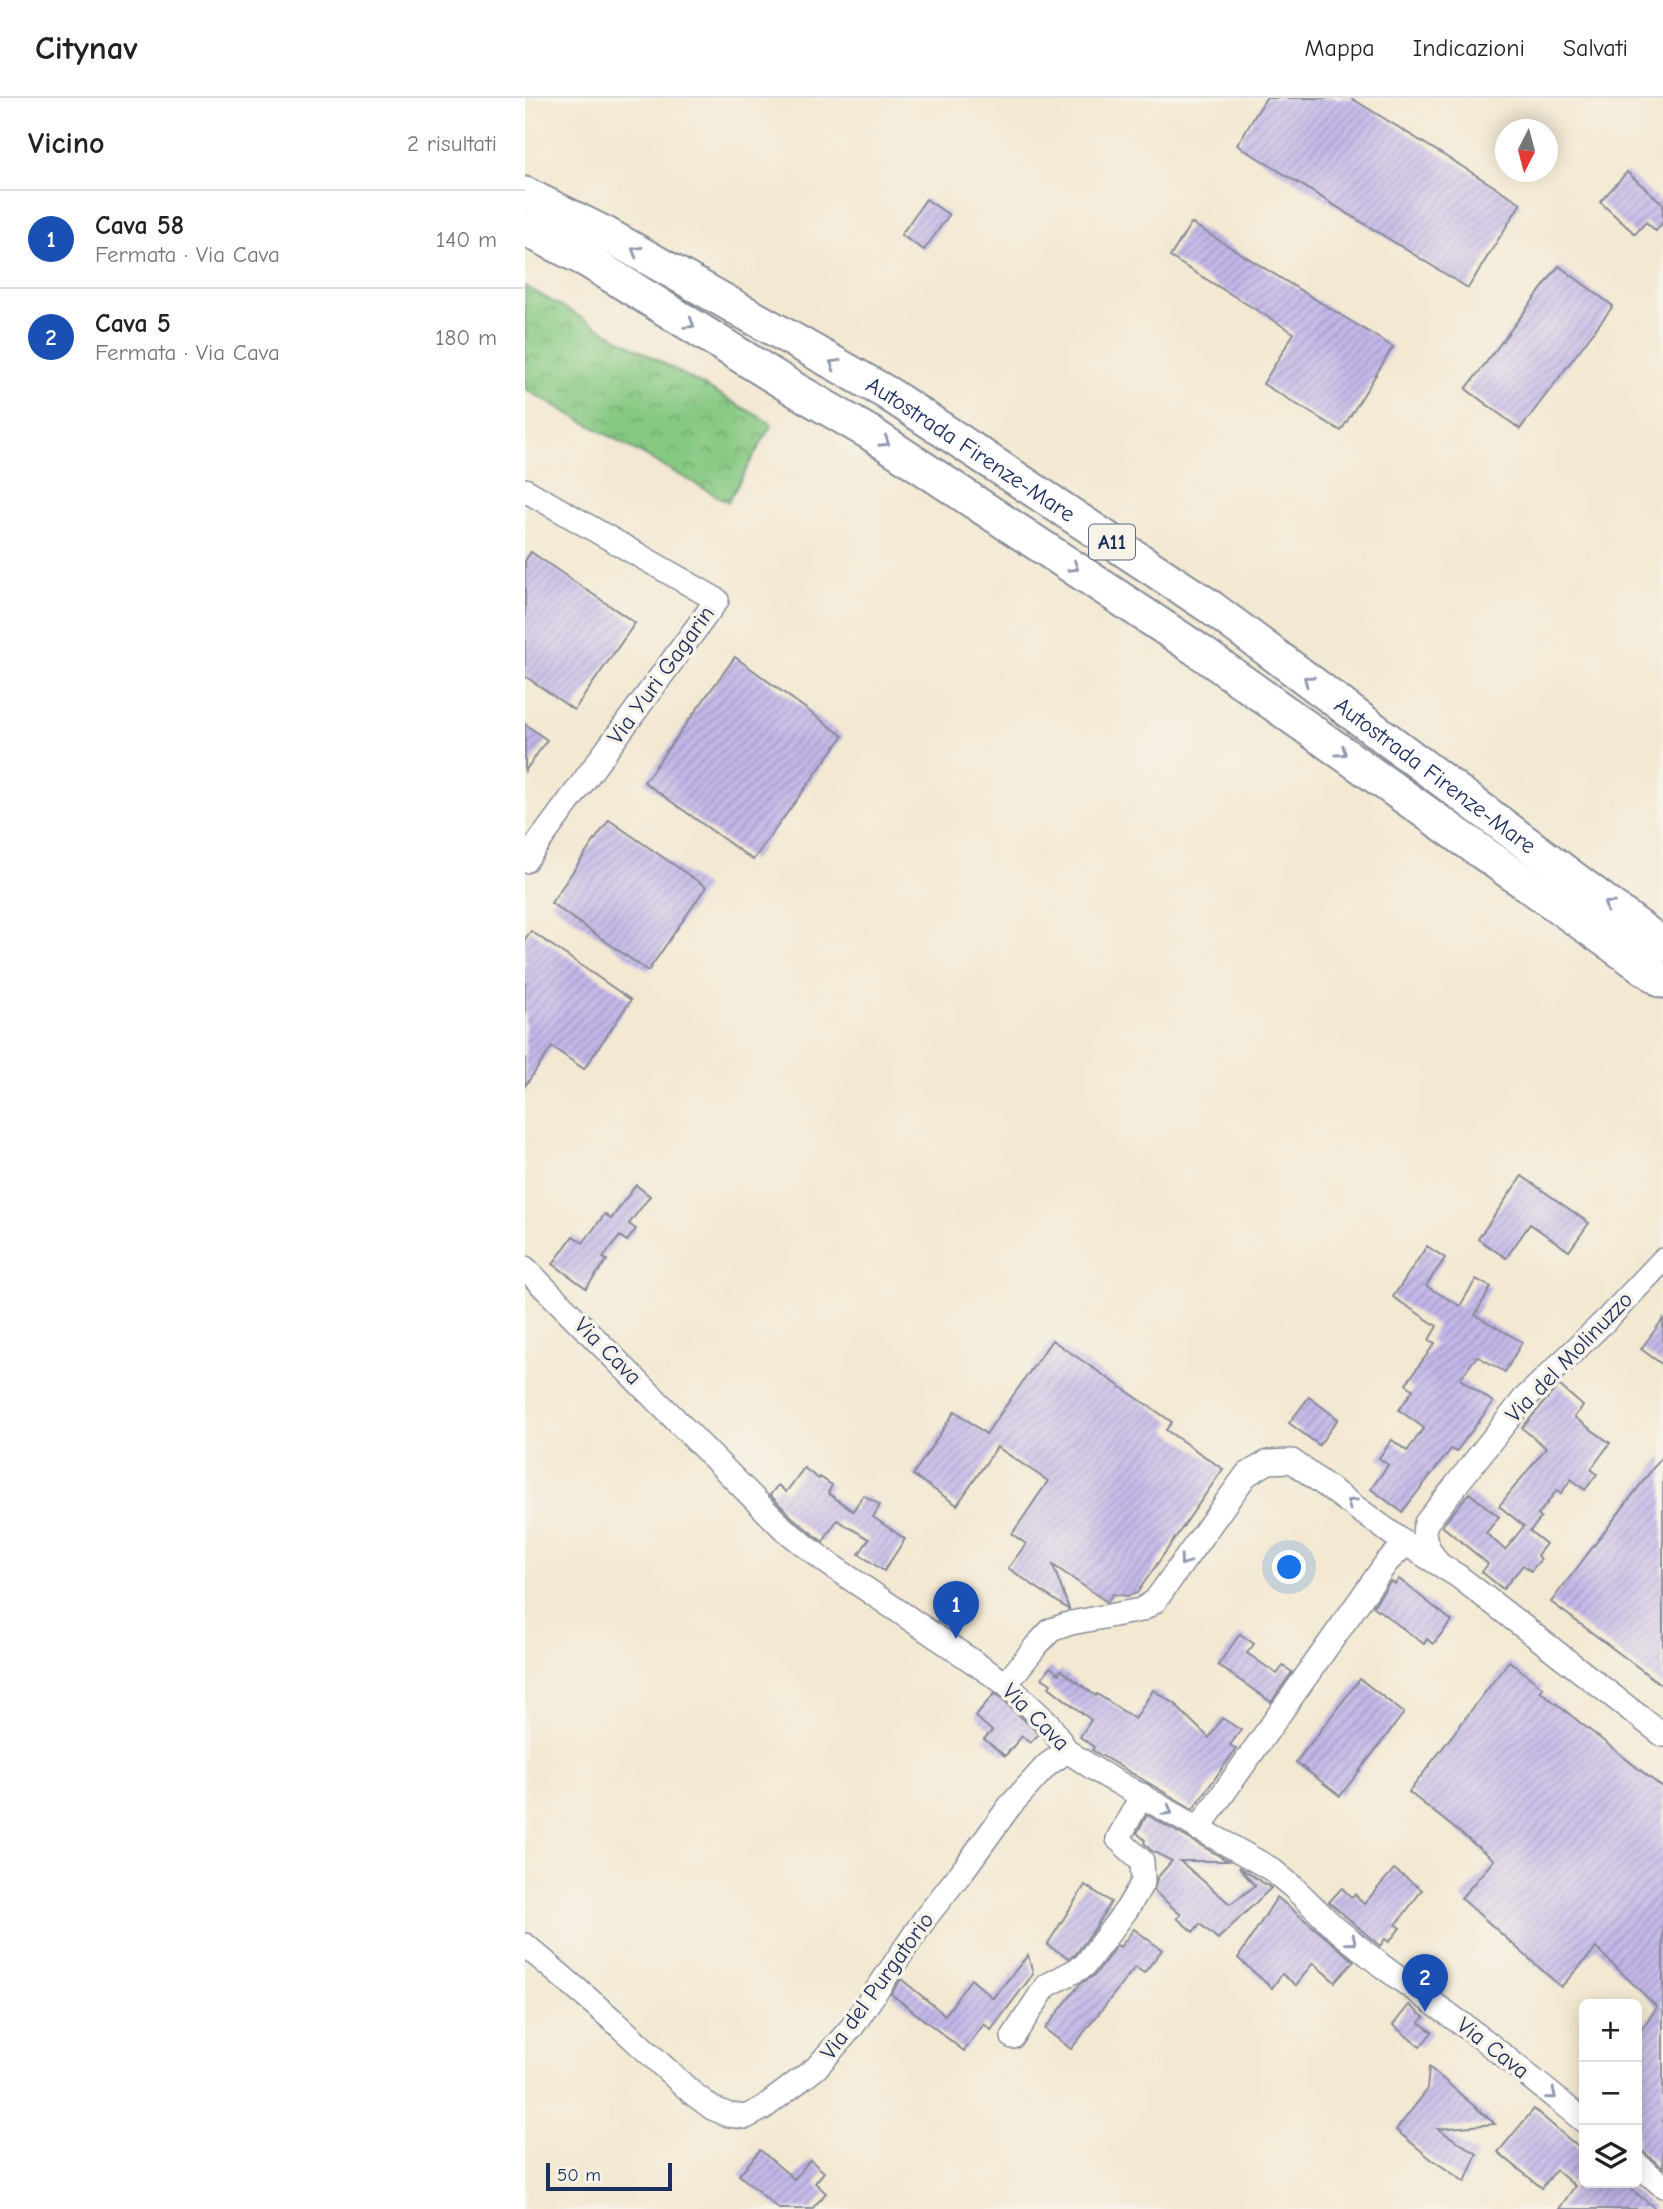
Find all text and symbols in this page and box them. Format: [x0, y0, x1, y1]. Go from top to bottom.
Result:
text: Citynav [35, 29, 138, 67]
text: Mappa [1304, 34, 1375, 62]
text: Indicazioni [1413, 34, 1525, 62]
text: Salvati [1563, 34, 1628, 62]
north arrow [1495, 119, 1558, 182]
text: Vicino [28, 126, 105, 161]
text: 2 risultati [407, 130, 497, 157]
text: Cava 58 [95, 211, 184, 241]
text: 1 [46, 226, 56, 253]
text: 140 m [436, 226, 497, 253]
text: Fermata · Via Cava [95, 241, 280, 268]
one-way arrow [631, 246, 644, 259]
text: Cava 5 [95, 309, 171, 339]
one-way arrow [682, 316, 695, 329]
text: 2 [45, 324, 57, 351]
text: 180 m [435, 324, 497, 351]
text: Fermata · Via Cava [95, 339, 280, 366]
one-way arrow [829, 359, 842, 372]
street label: Autostrada Firenze-Mare [862, 371, 1081, 527]
one-way arrow [877, 434, 890, 447]
road number: A11 [1089, 524, 1135, 560]
one-way arrow [1067, 559, 1080, 572]
street label: Via Yuri Gagarin [602, 601, 720, 749]
one-way arrow [1304, 676, 1316, 689]
street label: Autostrada Firenze-Mare [1329, 691, 1542, 859]
one-way arrow [1334, 744, 1347, 756]
one-way arrow [1604, 900, 1616, 913]
street label: Via del Molinuzzo [1500, 1286, 1638, 1428]
street label: Via Cava [569, 1312, 647, 1390]
one-way arrow [1346, 1499, 1359, 1511]
your location [1272, 1550, 1306, 1584]
one-way arrow [1180, 1553, 1192, 1566]
pin: 1 [933, 1581, 979, 1639]
street label: Via Cava [997, 1678, 1075, 1756]
one-way arrow [1160, 1802, 1173, 1815]
street label: Via del Purgatorio [815, 1907, 939, 2065]
one-way arrow [1345, 1933, 1357, 1946]
pin: 2 [1402, 1954, 1448, 2012]
map controls [1579, 1999, 1642, 2188]
button: + [1579, 1999, 1642, 2062]
street label: Via Cava [1452, 2011, 1534, 2085]
button: − [1579, 2062, 1642, 2125]
one-way arrow [1543, 2087, 1556, 2099]
button: layers [1579, 2125, 1642, 2188]
scale bar [546, 2160, 672, 2192]
text: 50 m [557, 2164, 601, 2186]

